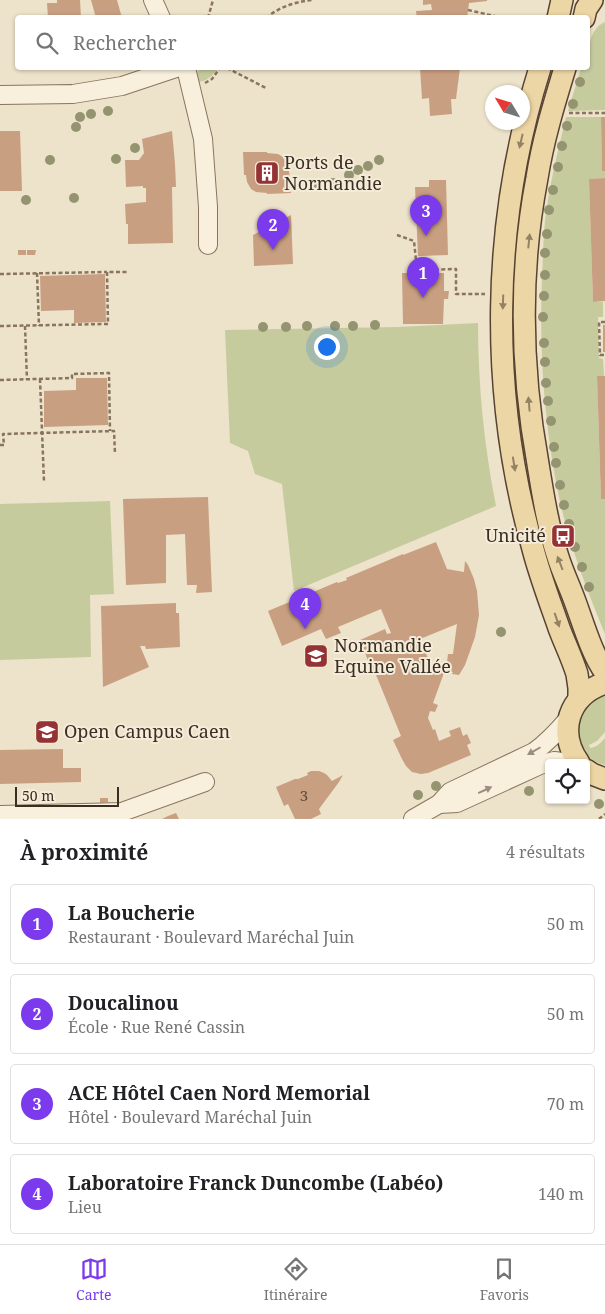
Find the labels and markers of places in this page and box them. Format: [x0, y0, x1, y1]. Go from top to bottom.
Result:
place label: Ports de Normandie [284, 150, 382, 195]
building icon: Ports de Normandie [254, 160, 280, 186]
pin: 3 [410, 195, 442, 236]
pin: 2 [257, 209, 289, 250]
pin: 1 [407, 257, 439, 298]
place label: Unicité [485, 523, 546, 547]
bus stop icon: Unicité [550, 523, 576, 549]
pin: 4 [289, 588, 321, 629]
place label: Normandie Equine Vallée [334, 633, 451, 678]
school or university icon: Normandie Equine Vallée [303, 643, 329, 669]
school or university icon: Open Campus Caen [34, 719, 60, 745]
place label: Open Campus Caen [64, 719, 231, 743]

